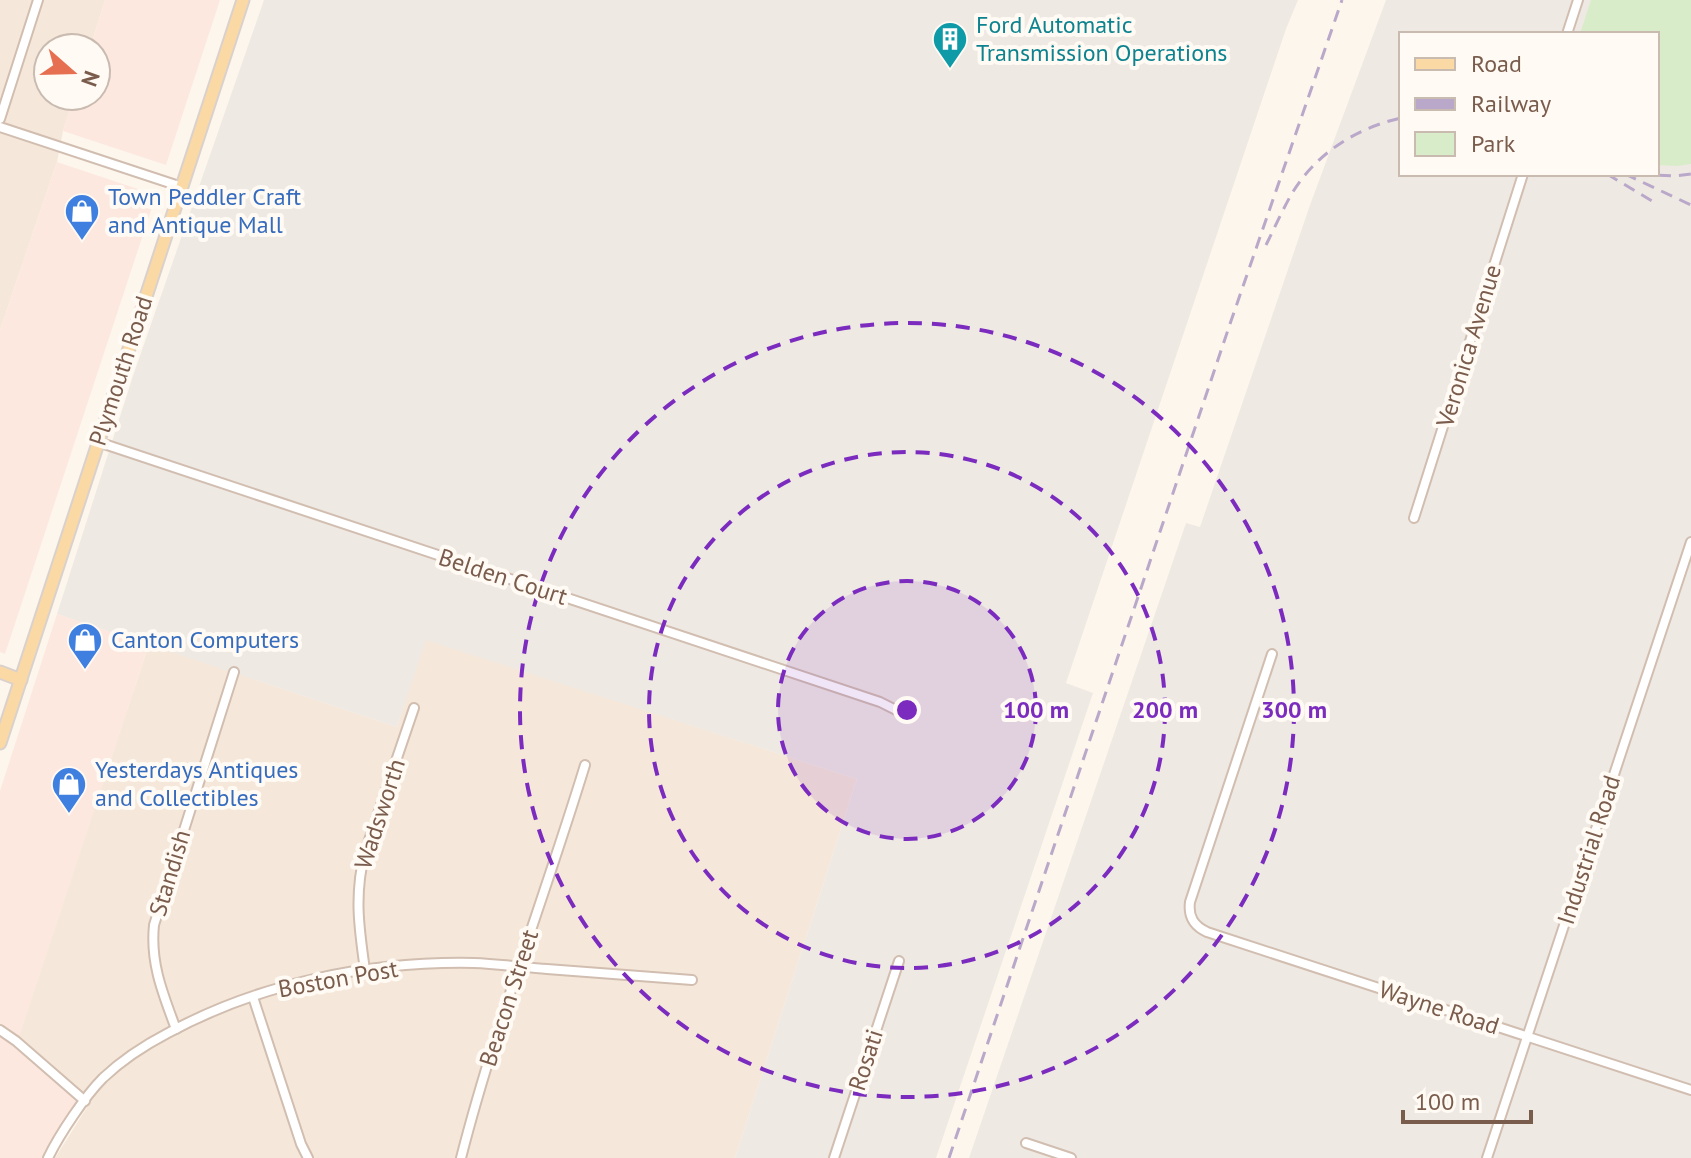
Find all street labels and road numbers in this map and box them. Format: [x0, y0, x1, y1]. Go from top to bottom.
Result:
street label: Veronica Avenue [1429, 261, 1508, 432]
street label: Plymouth Road [82, 292, 159, 450]
street label: Belden Court [435, 541, 571, 612]
street label: Wadsworth [347, 755, 412, 873]
street label: Industrial Road [1550, 771, 1627, 928]
street label: Standish [142, 826, 197, 920]
street label: Beacon Street [472, 925, 545, 1070]
street label: Boston Post [276, 953, 400, 1004]
street label: Wayne Road [1375, 974, 1503, 1042]
street label: Rosati [841, 1025, 890, 1094]

